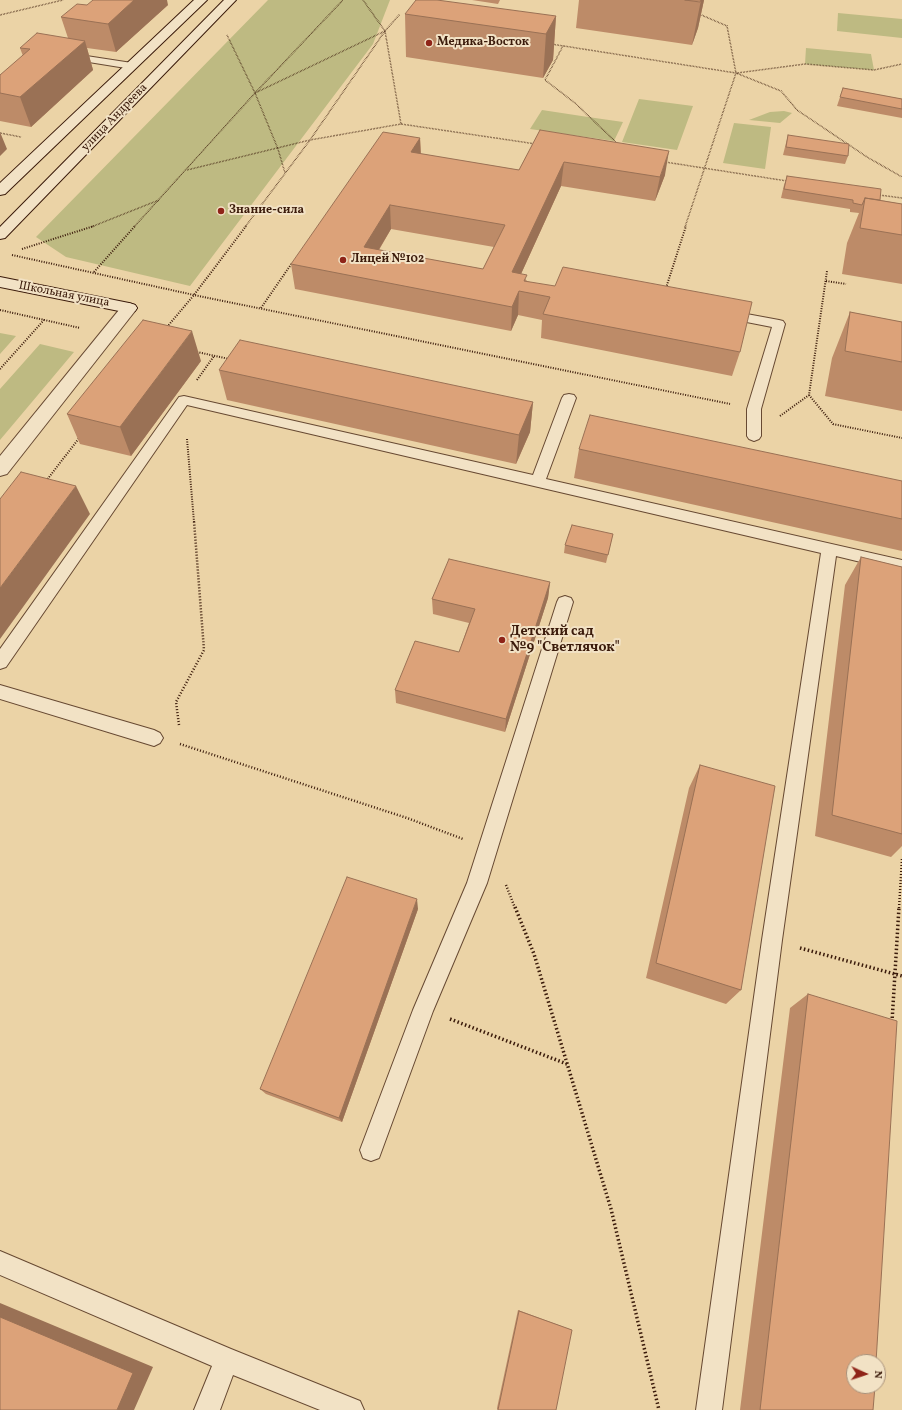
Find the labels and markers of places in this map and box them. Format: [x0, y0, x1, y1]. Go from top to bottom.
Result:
place label: Медика-Восток [437, 36, 529, 50]
marker: Медика-Восток [424, 38, 434, 48]
place label: Знание-сила [229, 204, 304, 218]
marker: Знание-сила [216, 206, 226, 216]
place label: Лицей №102 [351, 253, 424, 267]
marker: Лицей №102 [338, 255, 348, 265]
place label: Детский сад №9 "Светлячок" [510, 624, 620, 656]
marker: Детский сад №9 "Светлячок" [497, 635, 507, 645]

